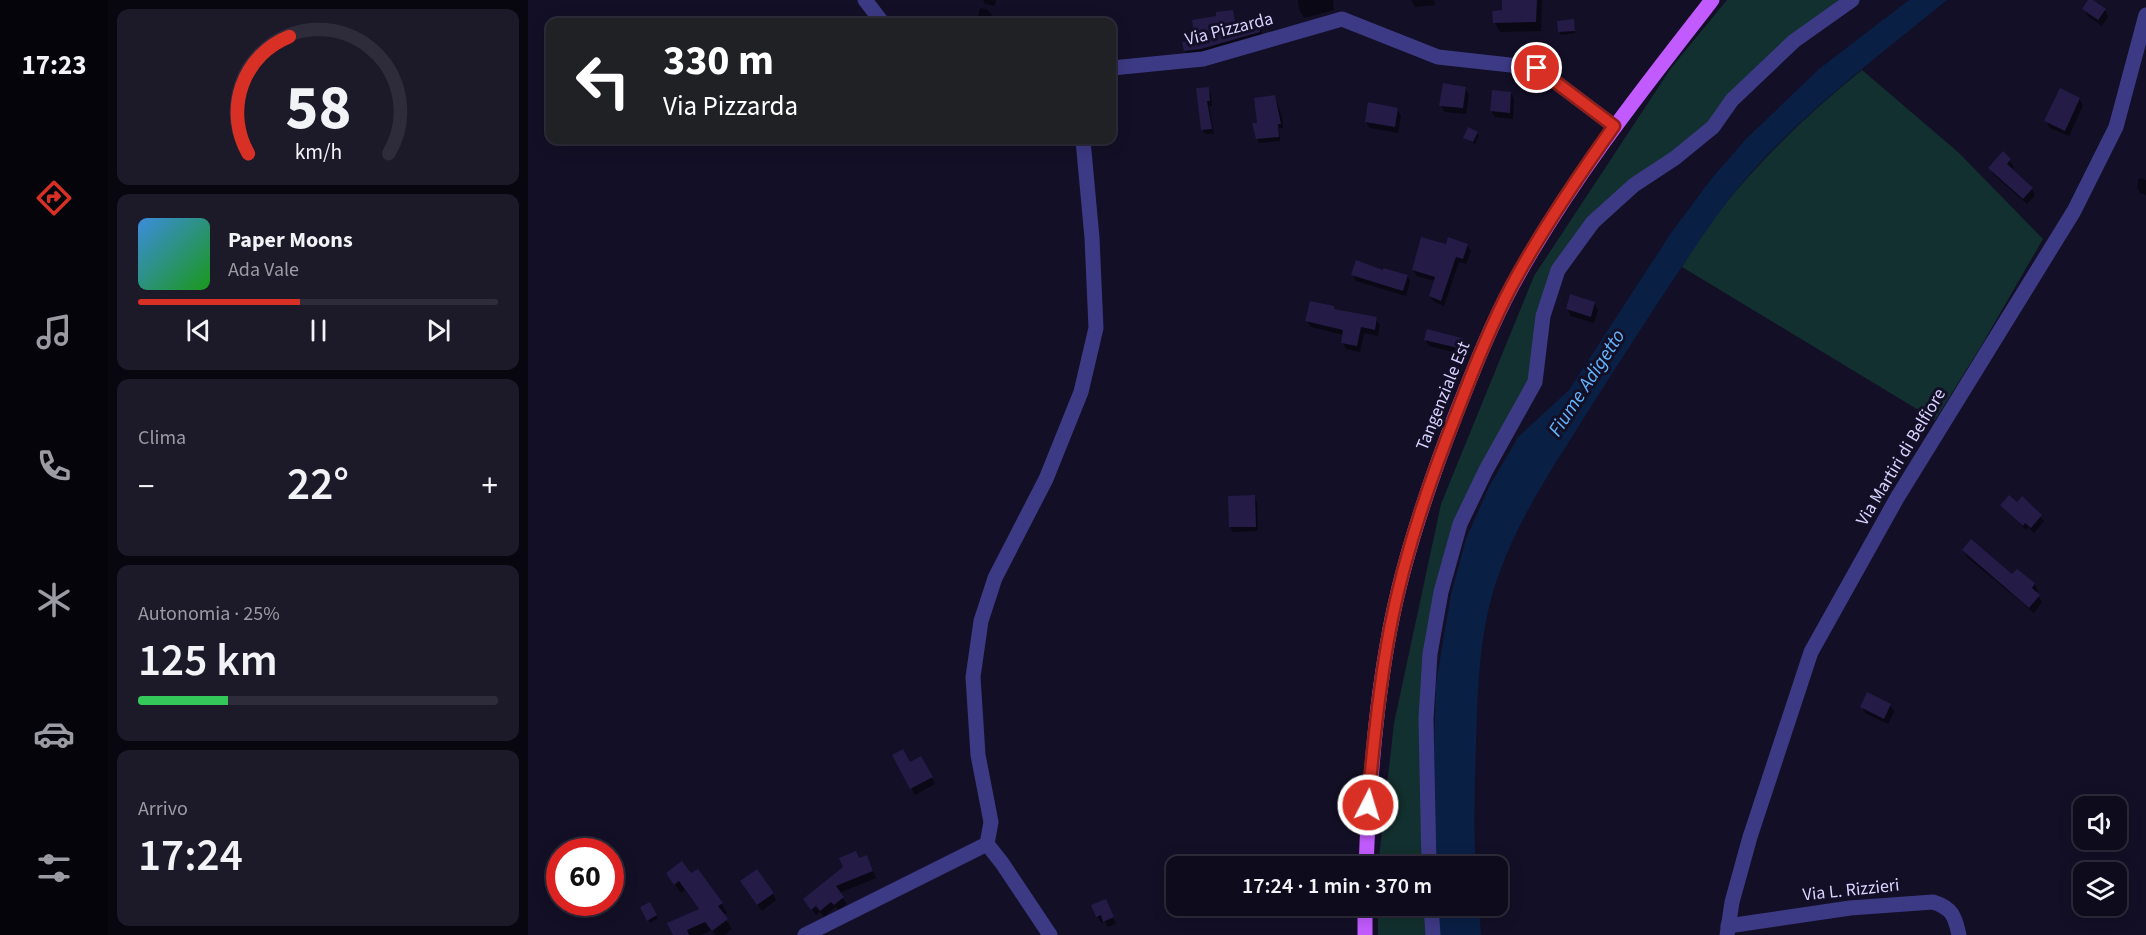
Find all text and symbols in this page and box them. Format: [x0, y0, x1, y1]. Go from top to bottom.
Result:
street label: Via Pizzarda [1182, 6, 1276, 52]
text: 330 m [663, 31, 774, 91]
icon: left [564, 42, 642, 120]
pin [1511, 42, 1562, 93]
text: 17:23 [21, 46, 87, 85]
icon: arrive [1520, 51, 1553, 84]
text: 58 [285, 64, 351, 153]
text: Via Pizzarda [663, 87, 798, 126]
text: km/h [294, 137, 342, 168]
icon: directions [33, 177, 75, 219]
text: Paper Moons [228, 224, 353, 256]
text: Ada Vale [228, 256, 299, 284]
icon: music [33, 311, 75, 353]
icon: previous [182, 314, 215, 347]
icon: pause [302, 314, 335, 347]
icon: next [422, 314, 455, 347]
water label: Fiume Adigetto [1542, 324, 1632, 442]
street label: Tangenziale Est [1410, 338, 1476, 454]
street label: Via Martiri di Belfiore [1850, 384, 1952, 530]
text: Clima [138, 424, 186, 452]
icon: phone [33, 445, 75, 487]
text: 22° [287, 453, 349, 517]
text: − [138, 463, 154, 510]
text: + [482, 463, 498, 510]
icon: climate [33, 579, 75, 621]
text: Autonomia · 25% [138, 600, 280, 628]
text: 125 km [138, 629, 278, 693]
icon: car [33, 713, 75, 755]
position arrow [1336, 773, 1400, 837]
text: Arrivo [138, 795, 188, 823]
map controls [2073, 796, 2127, 916]
button: sound [2073, 796, 2127, 850]
text: 17:24 [138, 824, 243, 888]
speed limit sign: 60 [546, 838, 624, 916]
icon: filters [33, 847, 75, 889]
button: layers [2073, 862, 2127, 916]
text: 17:24 · 1 min · 370 m [1242, 870, 1432, 902]
street label: Via L. Rizzieri [1801, 872, 1901, 908]

